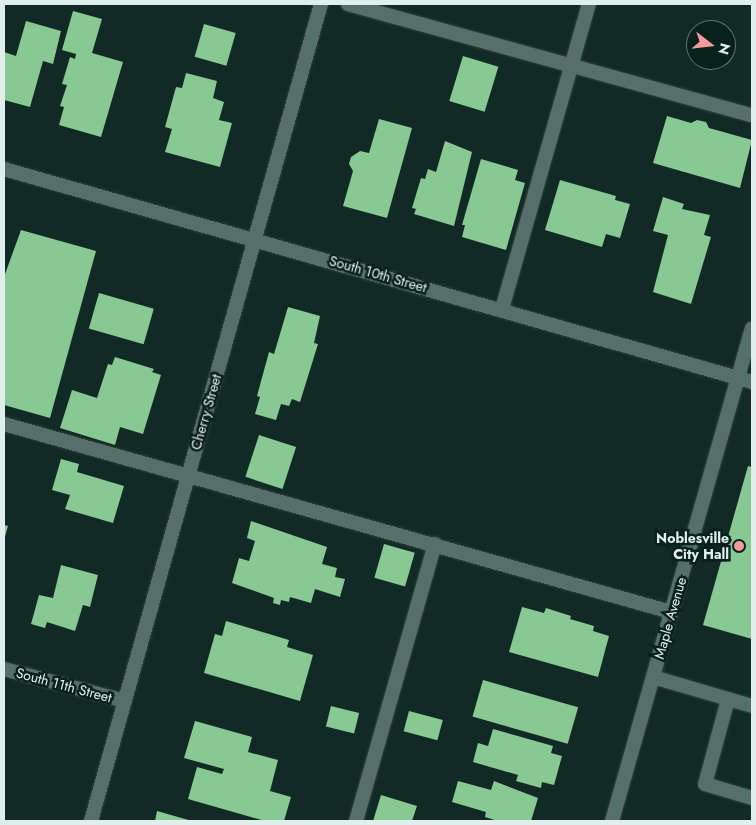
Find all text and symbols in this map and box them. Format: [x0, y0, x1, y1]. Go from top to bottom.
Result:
north arrow [686, 20, 736, 70]
text: N [713, 41, 736, 57]
street label: South 10th Street [327, 252, 429, 296]
street label: Cherry Street [187, 372, 225, 452]
place label: Noblesville City Hall [656, 530, 729, 562]
marker: Noblesville City Hall [733, 540, 745, 552]
street label: Maple Avenue [650, 575, 690, 661]
street label: South 11th Street [14, 664, 114, 706]

